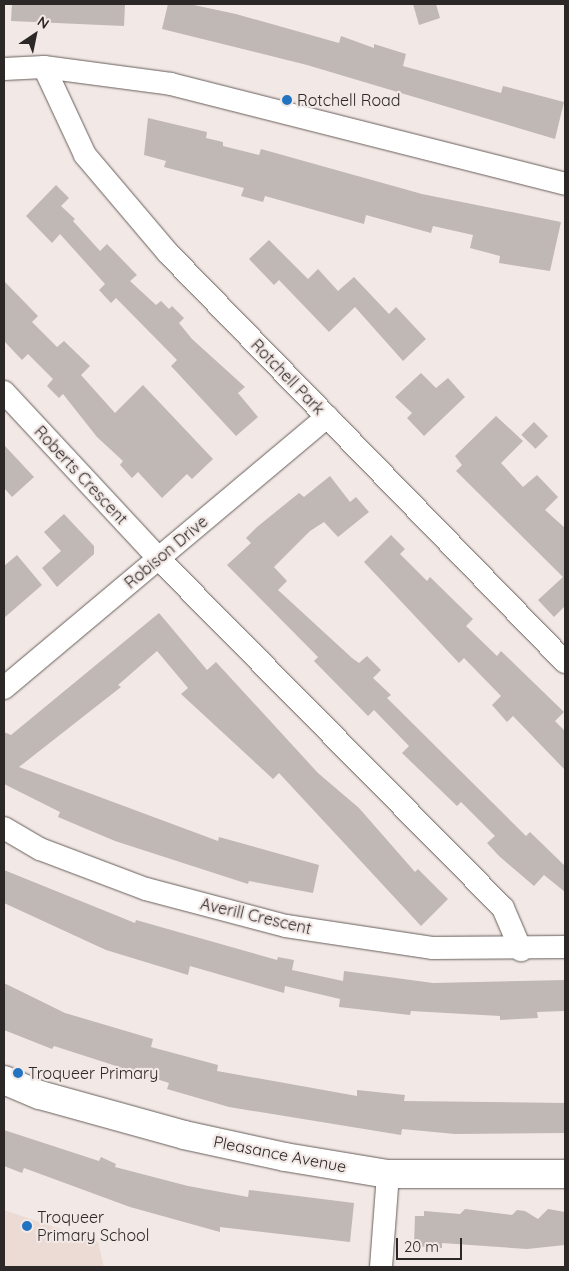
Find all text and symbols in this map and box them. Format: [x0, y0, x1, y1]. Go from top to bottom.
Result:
north arrow [10, 10, 60, 60]
text: N [34, 12, 53, 33]
place label: Rotchell Road [297, 90, 400, 110]
marker: Rotchell Road [281, 94, 293, 106]
street label: Rotchell Park [247, 335, 329, 419]
street label: Roberts Crescent [30, 422, 132, 528]
street label: Robison Drive [120, 512, 212, 592]
street label: Averill Crescent [199, 894, 313, 938]
place label: Troqueer Primary [28, 1063, 158, 1083]
marker: Troqueer Primary [12, 1067, 24, 1079]
street label: Pleasance Avenue [212, 1132, 348, 1176]
place label: Troqueer Primary School [37, 1207, 149, 1245]
marker: Troqueer Primary School [21, 1220, 33, 1232]
scale bar [399, 1228, 465, 1260]
text: 20 m [404, 1237, 439, 1256]

